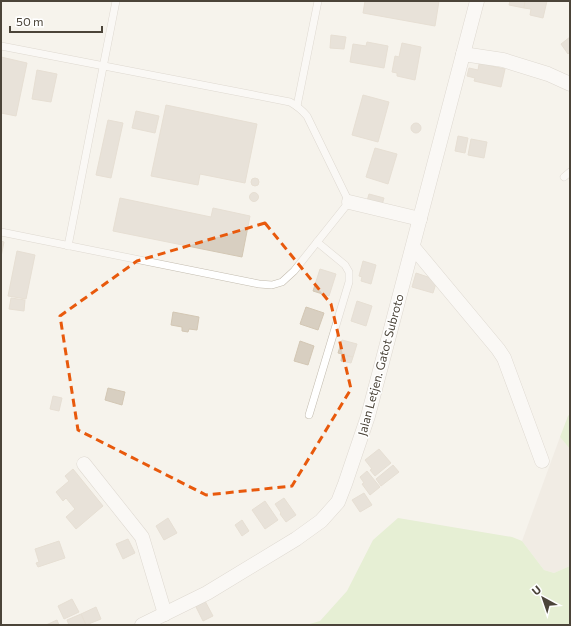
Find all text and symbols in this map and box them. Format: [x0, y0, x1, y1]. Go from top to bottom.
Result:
scale bar [10, 8, 102, 34]
text: 50 m [16, 14, 44, 28]
street label: Jalan Letjen. Gatot Subroto [354, 292, 407, 438]
north arrow [523, 578, 563, 618]
text: U [529, 582, 543, 598]

